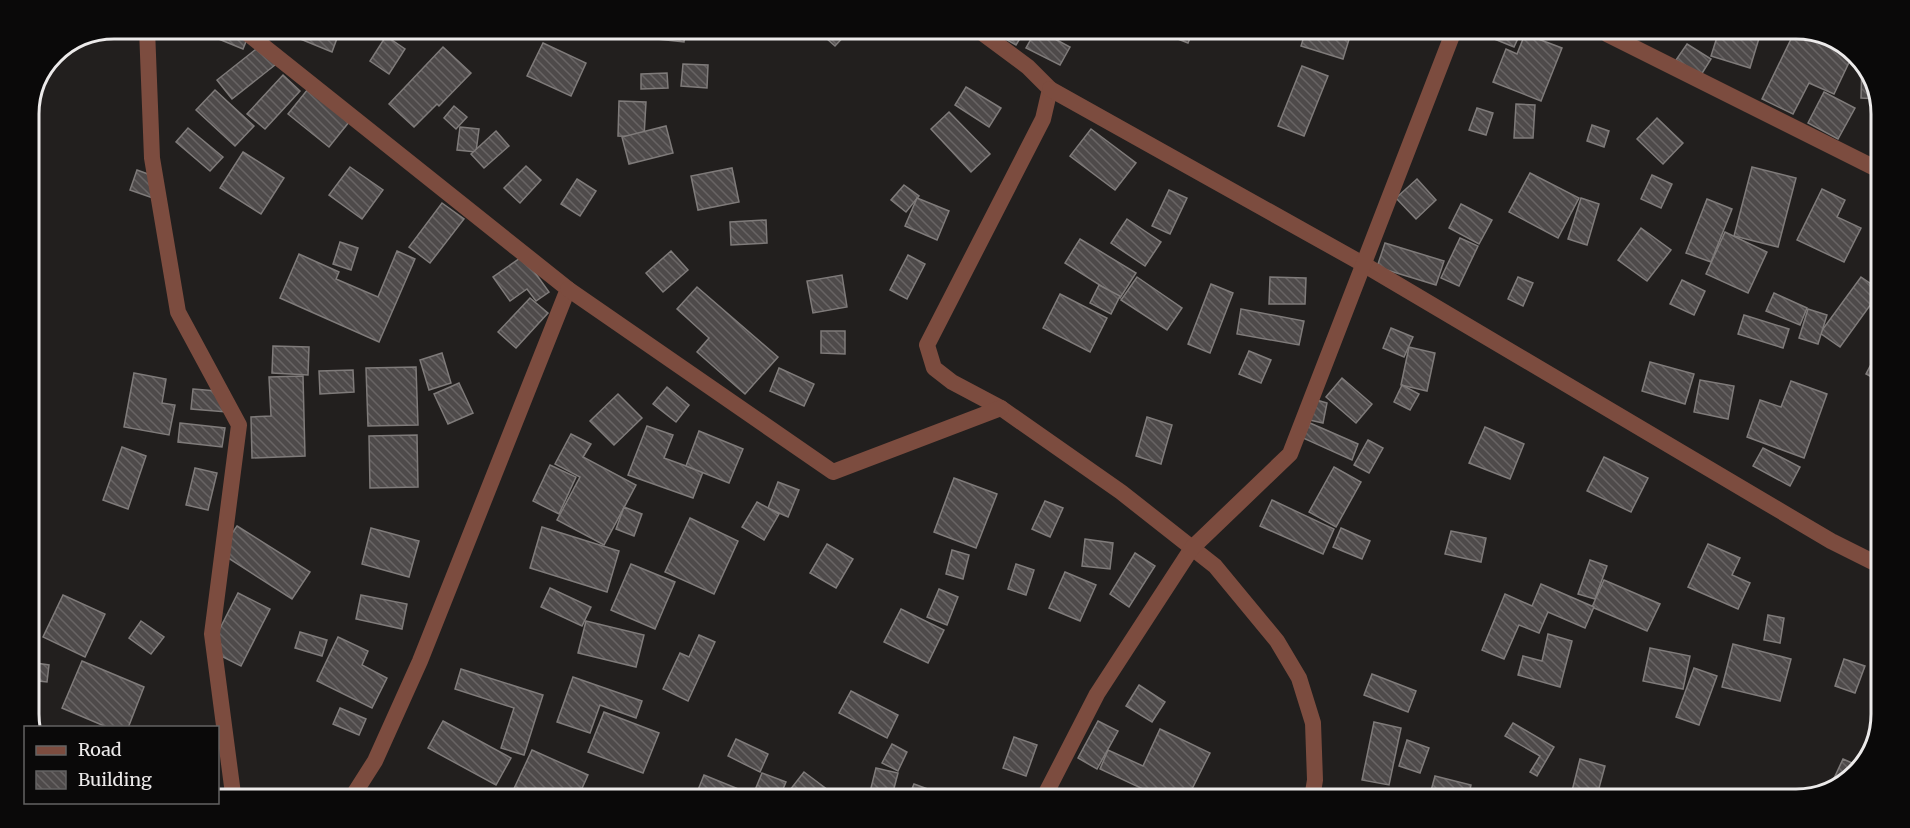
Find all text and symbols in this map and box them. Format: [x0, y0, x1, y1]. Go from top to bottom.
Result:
legend [24, 726, 219, 804]
text: Road [78, 738, 122, 761]
text: Building [78, 768, 152, 791]

